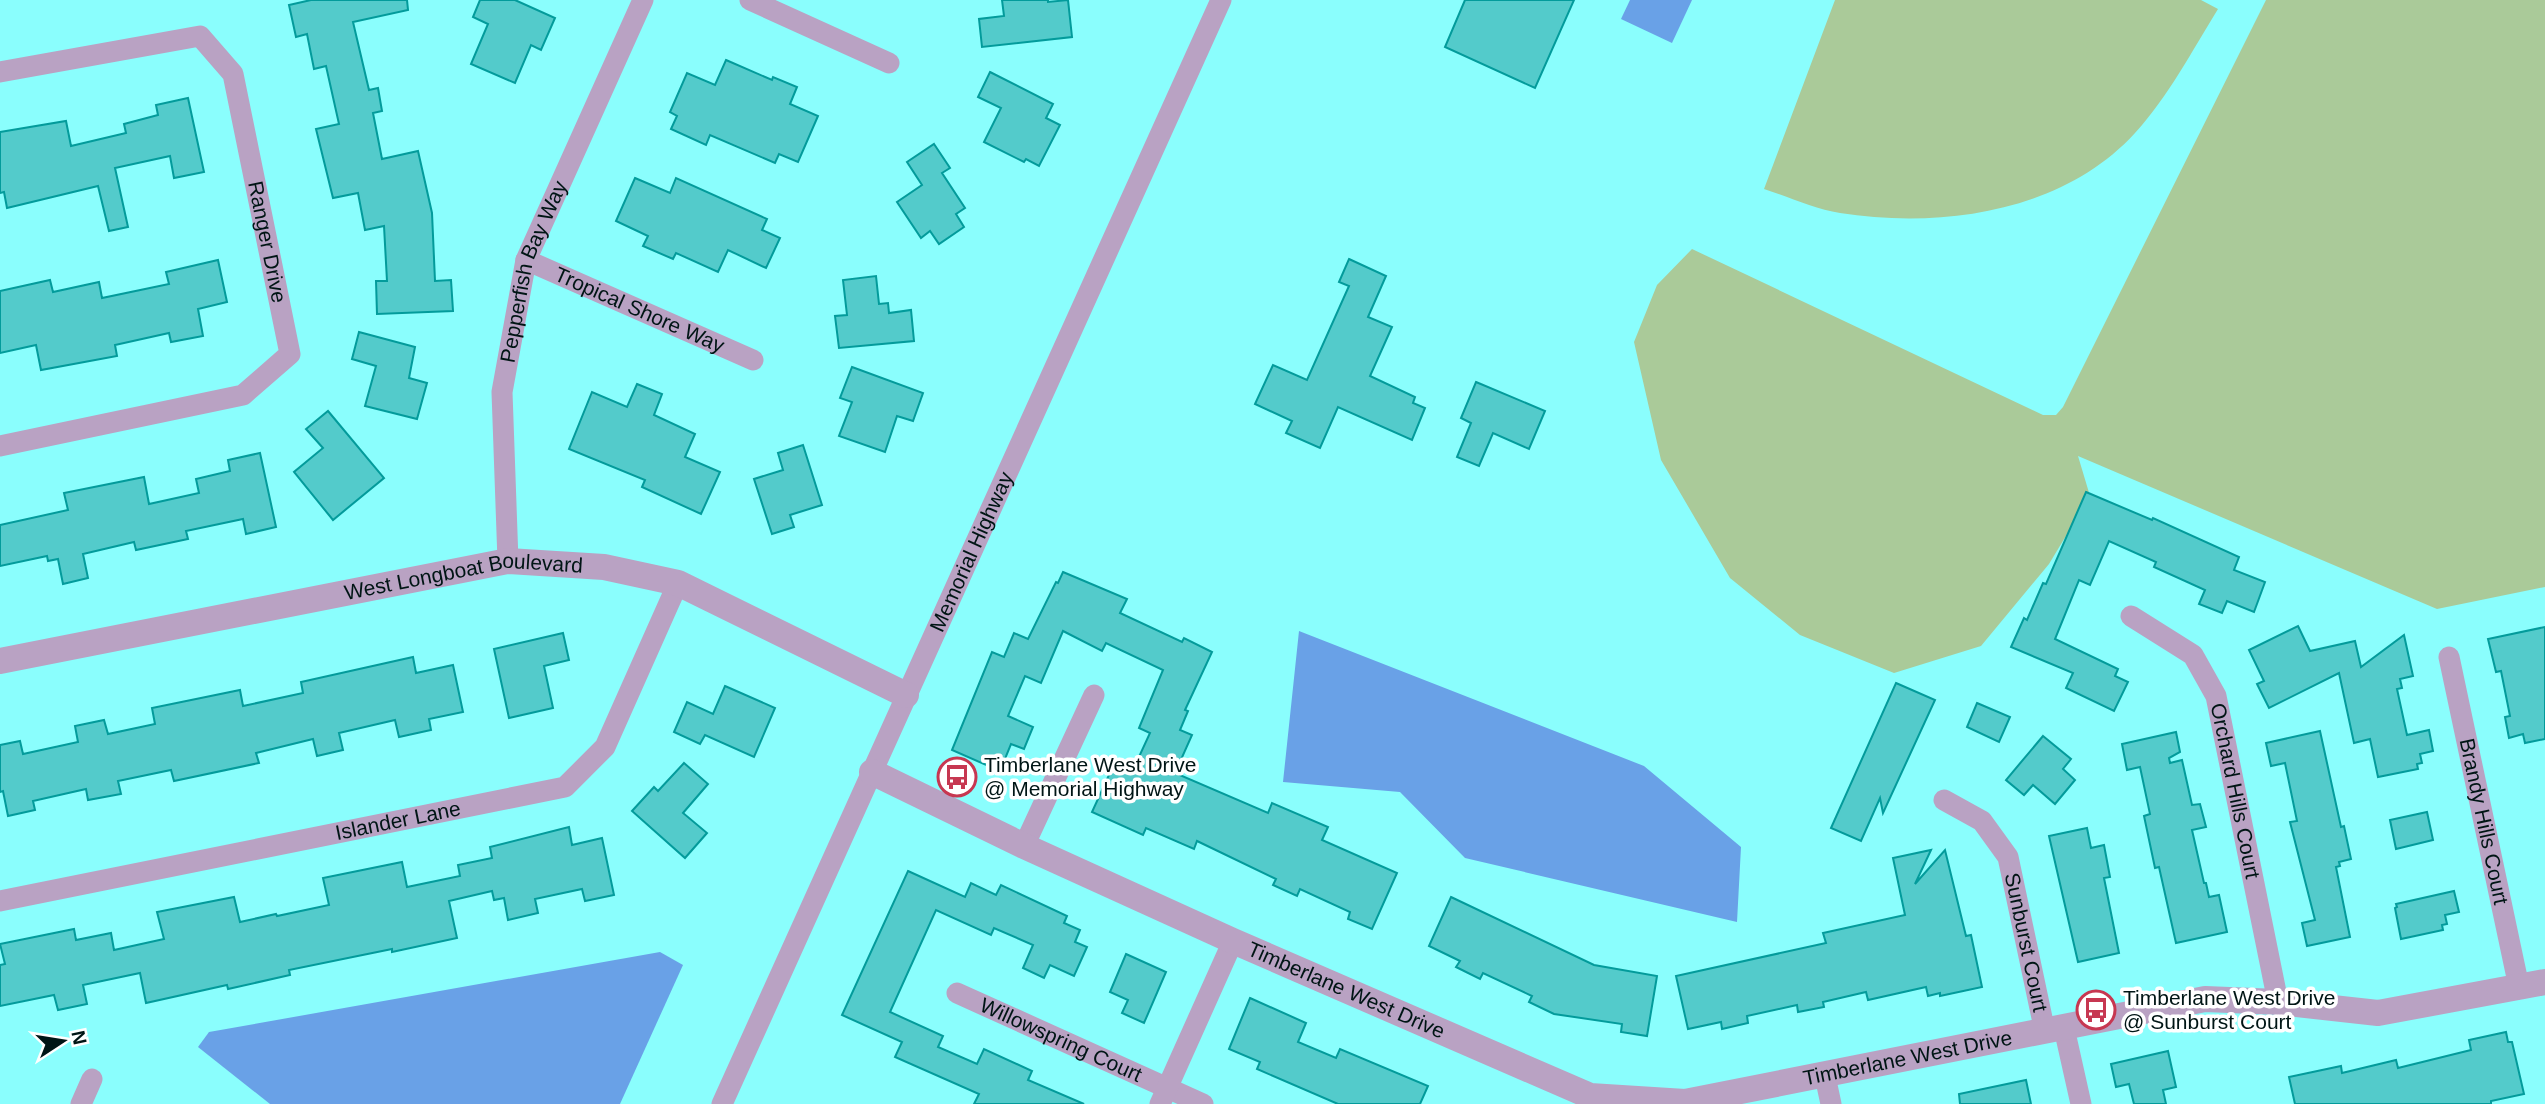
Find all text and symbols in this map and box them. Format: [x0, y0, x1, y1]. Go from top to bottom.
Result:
street label: Pepperfish Bay Way [496, 177, 571, 364]
street label: Ranger Drive [244, 179, 291, 305]
street label: Tropical Shore Way [551, 262, 728, 357]
street label: Memorial Highway [925, 468, 1017, 635]
street label: West Longboat Boulevard [342, 549, 584, 604]
street label: Orchard Hills Court [2207, 701, 2265, 881]
street label: Brandy Hills Court [2456, 736, 2513, 907]
place label: Timberlane West Drive @ Memorial Highway [984, 753, 1196, 800]
bus stop icon: Timberlane West Drive @ Memorial Highway [936, 756, 978, 798]
street label: Islander Lane [333, 796, 463, 844]
street label: Sunburst Court [2001, 871, 2052, 1014]
street label: Timberlane West Drive [1244, 937, 1448, 1043]
place label: Timberlane West Drive @ Sunburst Court [2123, 986, 2335, 1033]
bus stop icon: Timberlane West Drive @ Sunburst Court [2075, 989, 2117, 1031]
street label: Willowspring Court [977, 993, 1146, 1086]
north arrow [28, 1006, 98, 1076]
street label: Timberlane West Drive [1801, 1025, 2014, 1089]
text: N [67, 1029, 91, 1046]

